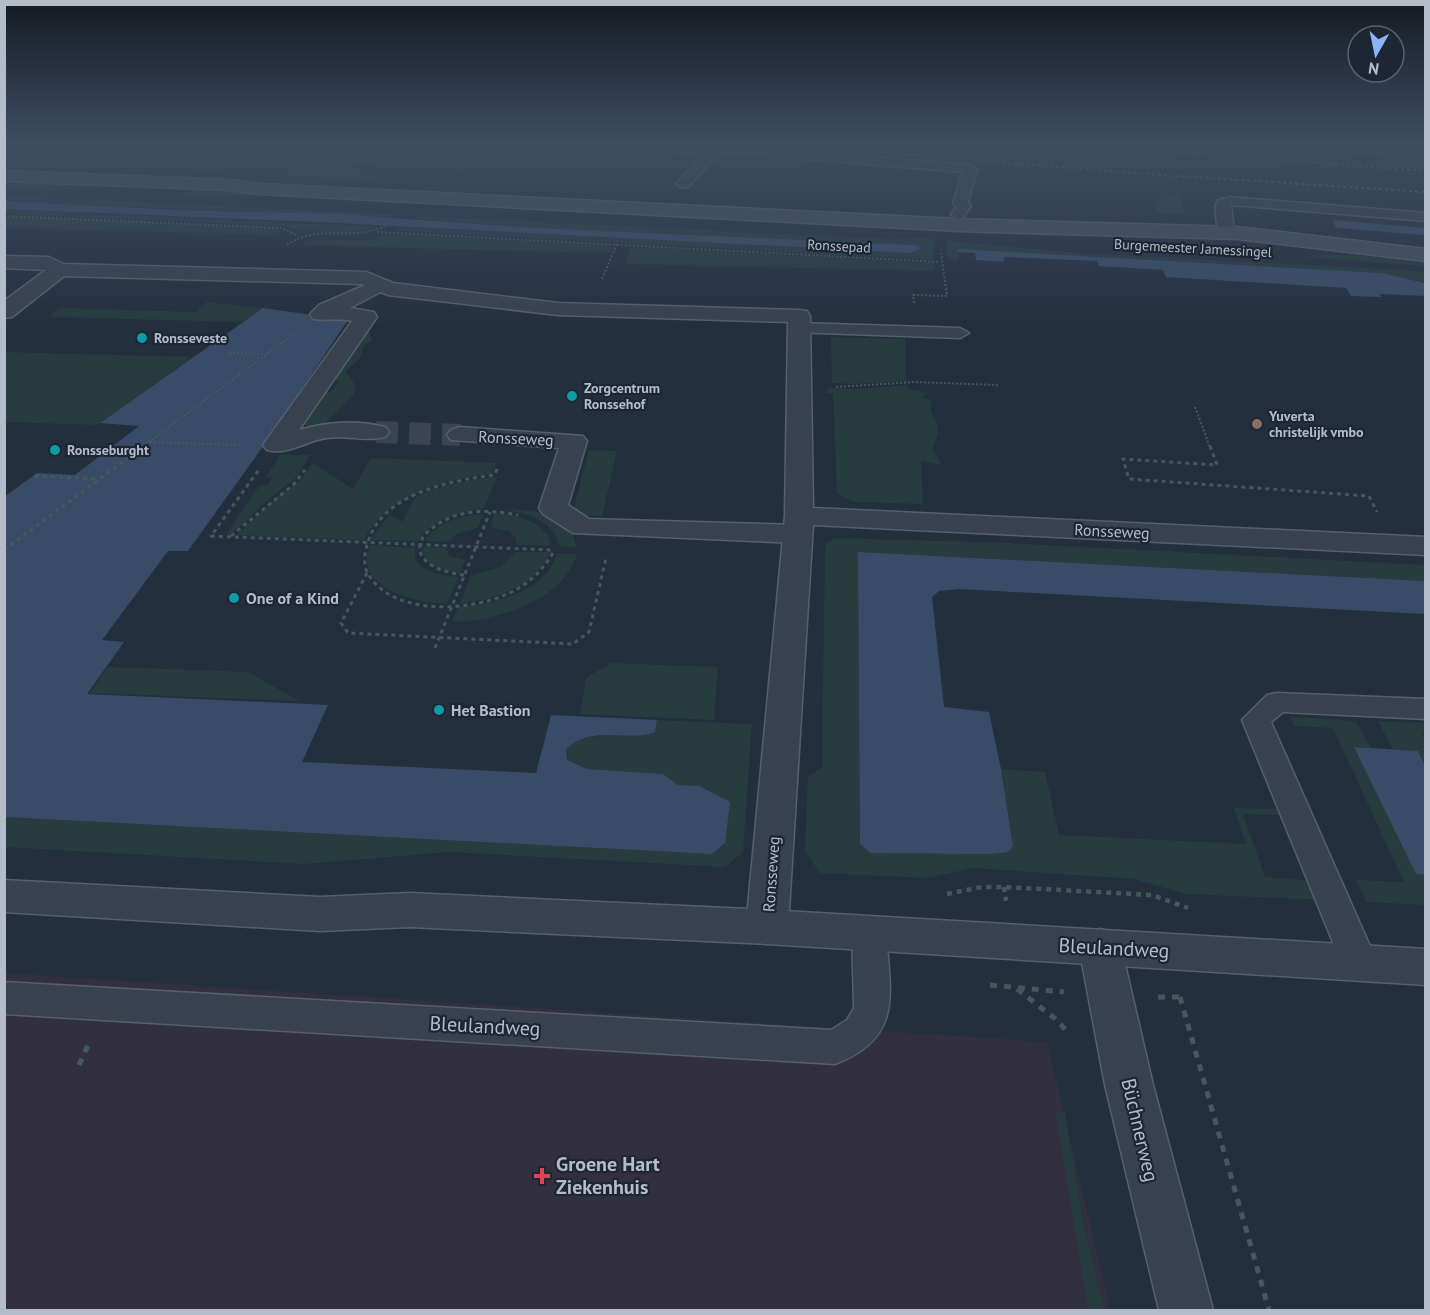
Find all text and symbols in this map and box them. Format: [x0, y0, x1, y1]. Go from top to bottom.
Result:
north arrow [1346, 24, 1406, 84]
text: N [1367, 58, 1380, 80]
street label: Ronssepad [807, 235, 871, 257]
street label: Burgemeester Jamessingel [1114, 235, 1272, 261]
place label: Ronsseveste [154, 329, 227, 347]
marker: Ronsseveste [135, 331, 149, 345]
place label: Zorgcentrum Ronssehof [584, 379, 660, 413]
marker: Zorgcentrum Ronssehof [565, 389, 579, 403]
place label: Yuverta christelijk vmbo [1268, 407, 1364, 441]
marker: Yuverta christelijk vmbo [1250, 417, 1264, 431]
street label: Ronsseweg [478, 426, 554, 450]
place label: Ronsseburght [67, 441, 149, 459]
marker: Ronsseburght [48, 443, 62, 457]
street label: Ronsseweg [1074, 519, 1150, 543]
place label: One of a Kind [246, 588, 339, 608]
marker: One of a Kind [227, 591, 241, 605]
place label: Het Bastion [451, 700, 531, 720]
marker: Het Bastion [432, 703, 446, 717]
street label: Ronsseweg [758, 836, 784, 912]
street label: Bleulandweg [1058, 932, 1170, 964]
street label: Bleulandweg [429, 1010, 541, 1042]
street label: Büchnerweg [1115, 1076, 1165, 1184]
place label: Groene Hart Ziekenhuis [556, 1151, 660, 1200]
marker: Groene Hart Ziekenhuis [533, 1167, 551, 1185]

